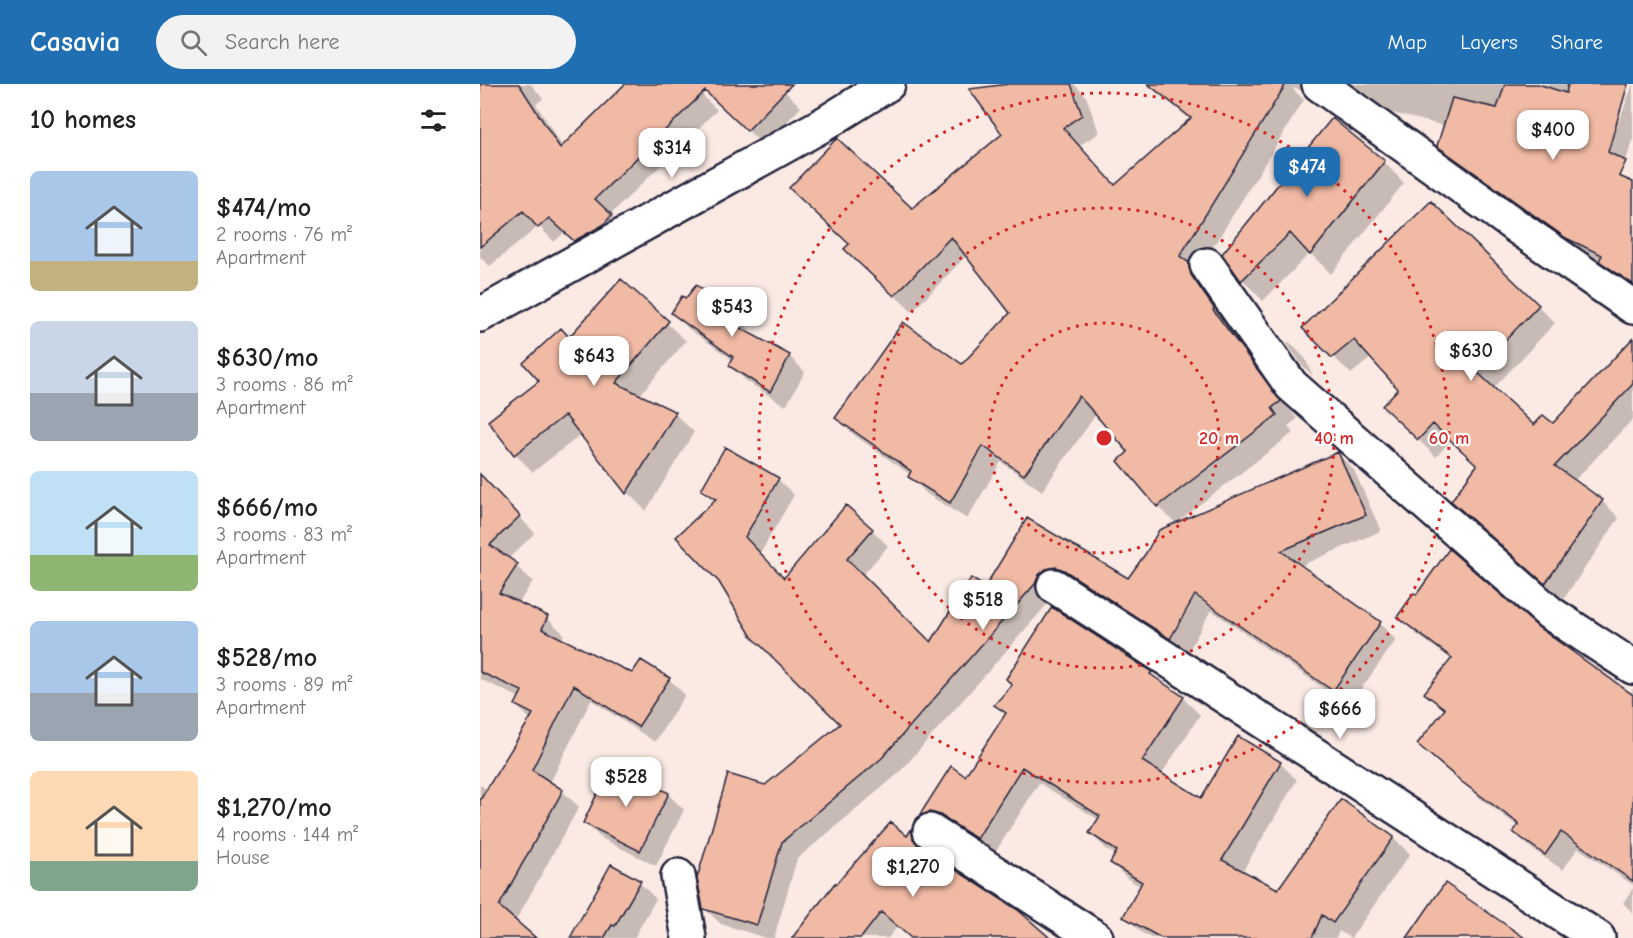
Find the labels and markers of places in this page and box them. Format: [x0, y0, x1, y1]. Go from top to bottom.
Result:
pin: $400 [1517, 110, 1589, 161]
pin: $314 [636, 128, 708, 179]
pin: $474 [1271, 147, 1343, 198]
pin: $543 [696, 287, 768, 338]
pin: $630 [1435, 331, 1507, 382]
pin: $643 [558, 336, 630, 387]
centre of rings [1094, 428, 1114, 448]
pin: $518 [947, 580, 1019, 631]
pin: $666 [1304, 689, 1376, 740]
pin: $528 [590, 757, 662, 808]
pin: $1,270 [864, 847, 962, 898]

